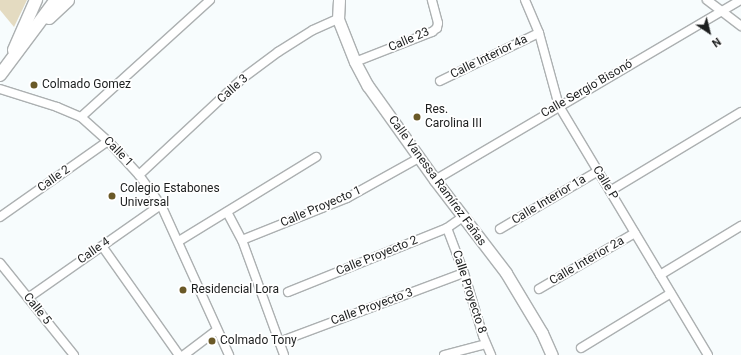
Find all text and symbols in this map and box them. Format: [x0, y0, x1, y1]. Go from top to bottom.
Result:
north arrow [689, 12, 729, 52]
street label: Calle 23 [386, 25, 432, 55]
street label: Calle Interior 4a [448, 32, 530, 82]
text: N [709, 35, 723, 50]
street label: Calle Sergio Bisonó [539, 57, 635, 121]
street label: Calle 3 [215, 72, 251, 106]
place label: Colmado Gomez [42, 78, 131, 92]
marker: Colmado Gomez [29, 80, 39, 90]
place label: Res. Carolina III [425, 103, 482, 131]
marker: Res. Carolina III [412, 112, 422, 122]
street label: Calle Vanessa Ramírez Fañas [385, 113, 489, 249]
street label: Calle 1 [100, 134, 136, 170]
street label: Calle 2 [35, 163, 73, 195]
street label: Calle P [589, 163, 621, 203]
street label: Calle Interior 1a [509, 172, 589, 228]
place label: Colegio Estabones Universal [120, 182, 220, 210]
street label: Calle Proyecto 1 [278, 183, 364, 231]
marker: Colegio Estabones Universal [107, 191, 117, 201]
street label: Calle Proyecto 2 [334, 233, 420, 279]
street label: Calle Interior 2a [547, 234, 627, 288]
street label: Calle 4 [75, 235, 113, 267]
street label: Calle Proyecto 8 [449, 249, 489, 335]
place label: Residencial Lora [191, 283, 279, 297]
marker: Residencial Lora [178, 285, 188, 295]
street label: Calle Proyecto 3 [329, 285, 415, 329]
street label: Calle 5 [20, 290, 54, 328]
place label: Colmado Tony [220, 334, 297, 348]
marker: Colmado Tony [207, 336, 217, 346]

